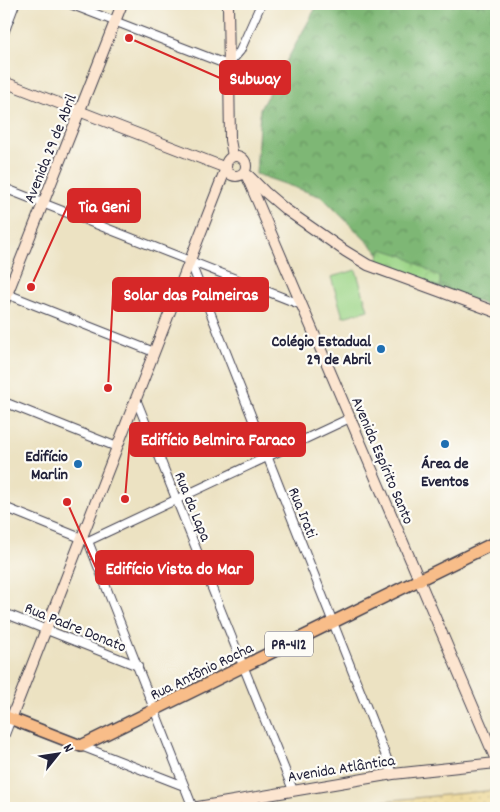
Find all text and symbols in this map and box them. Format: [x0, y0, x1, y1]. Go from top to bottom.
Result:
callout: Subway [220, 61, 290, 94]
text: Subway [230, 68, 281, 93]
street label: Avenida 29 de Abril [19, 91, 84, 207]
callout: Tia Geni [68, 189, 140, 222]
text: Tia Geni [78, 196, 131, 221]
callout: Solar das Palmeiras [113, 278, 268, 311]
text: Solar das Palmeiras [123, 284, 259, 309]
place label: Colégio Estadual 29 de Abril [271, 331, 371, 372]
marker: Colégio Estadual 29 de Abril [375, 343, 387, 355]
street label: Avenida Espírito Santo [344, 394, 419, 528]
callout: Edifício Belmira Faraco [130, 423, 305, 456]
text: Edifício Belmira Faraco [141, 429, 295, 454]
marker: Área de Eventos [439, 438, 451, 450]
place label: Edifício Marlin [25, 446, 68, 487]
place label: Área de Eventos [421, 453, 469, 494]
marker: Edifício Marlin [72, 458, 84, 470]
street label: Rua da Lapa [167, 469, 216, 546]
street label: Rua Irati [281, 484, 322, 542]
callout: Edifício Vista do Mar [96, 551, 253, 584]
text: Edifício Vista do Mar [105, 558, 243, 583]
street label: Rua Padre Donato [21, 597, 129, 659]
road number: PR-412 [265, 632, 313, 656]
street label: Rua Antônio Rocha [147, 637, 258, 707]
north arrow [32, 730, 82, 780]
text: N [57, 741, 78, 757]
street label: Avenida Atlântica [286, 750, 397, 789]

